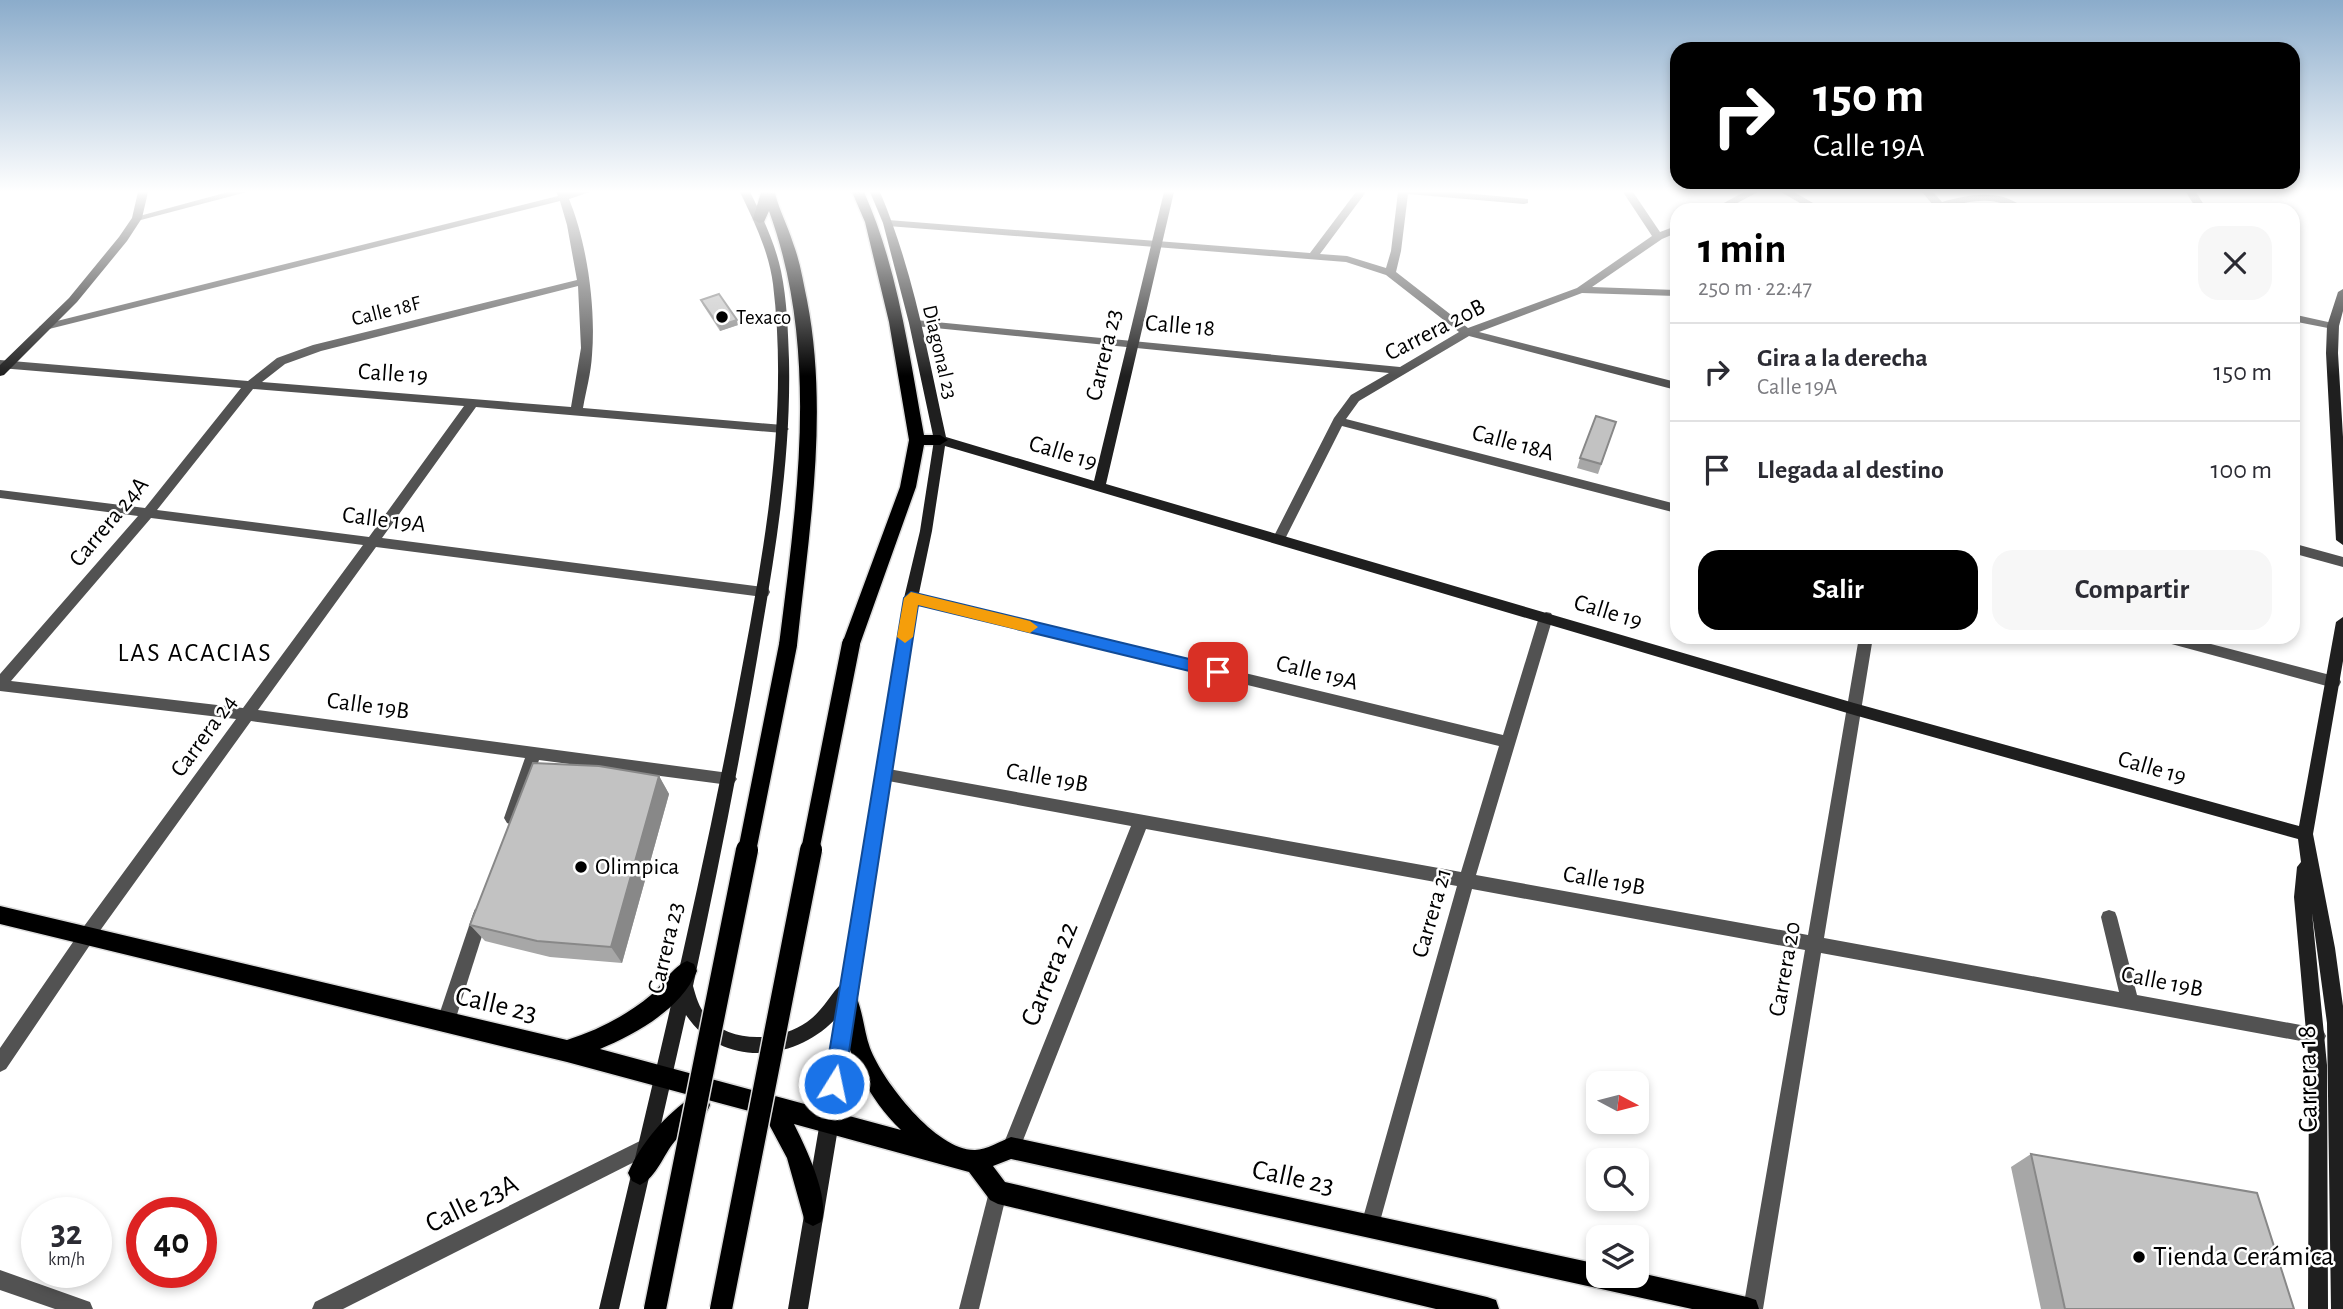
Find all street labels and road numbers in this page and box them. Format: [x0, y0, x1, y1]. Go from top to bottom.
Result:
street label: Calle 18F [349, 292, 424, 330]
street label: Carrera 20B [1381, 295, 1489, 365]
street label: Diagonal 23 [919, 303, 961, 401]
street label: Carrera 23 [1082, 307, 1126, 403]
street label: Calle 18 [1144, 311, 1216, 341]
street label: Calle 19 [357, 360, 429, 388]
street label: Calle 18A [1469, 421, 1557, 465]
street label: Calle 19 [1026, 431, 1100, 475]
street label: Carrera 24A [65, 473, 153, 571]
street label: Calle 19A [341, 503, 427, 537]
street label: Calle 19 [1571, 590, 1645, 634]
street label: Calle 19A [1273, 651, 1361, 695]
street label: Calle 19B [325, 688, 411, 724]
street label: Carrera 24 [166, 691, 242, 781]
street label: Calle 19 [2115, 747, 2189, 789]
street label: Calle 19B [1004, 759, 1090, 797]
street label: Calle 19B [1561, 862, 1647, 900]
street label: Carrera 21 [1408, 866, 1456, 960]
street label: Carrera 23 [644, 900, 688, 996]
street label: Carrera 22 [1016, 918, 1084, 1030]
street label: Carrera 20 [1765, 920, 1805, 1018]
street label: Calle 19B [2119, 962, 2205, 1002]
street label: Calle 23 [452, 982, 540, 1028]
street label: Carrera 18 [2293, 1025, 2323, 1133]
street label: Calle 23 [1249, 1156, 1337, 1200]
street label: Calle 23A [421, 1170, 523, 1238]

